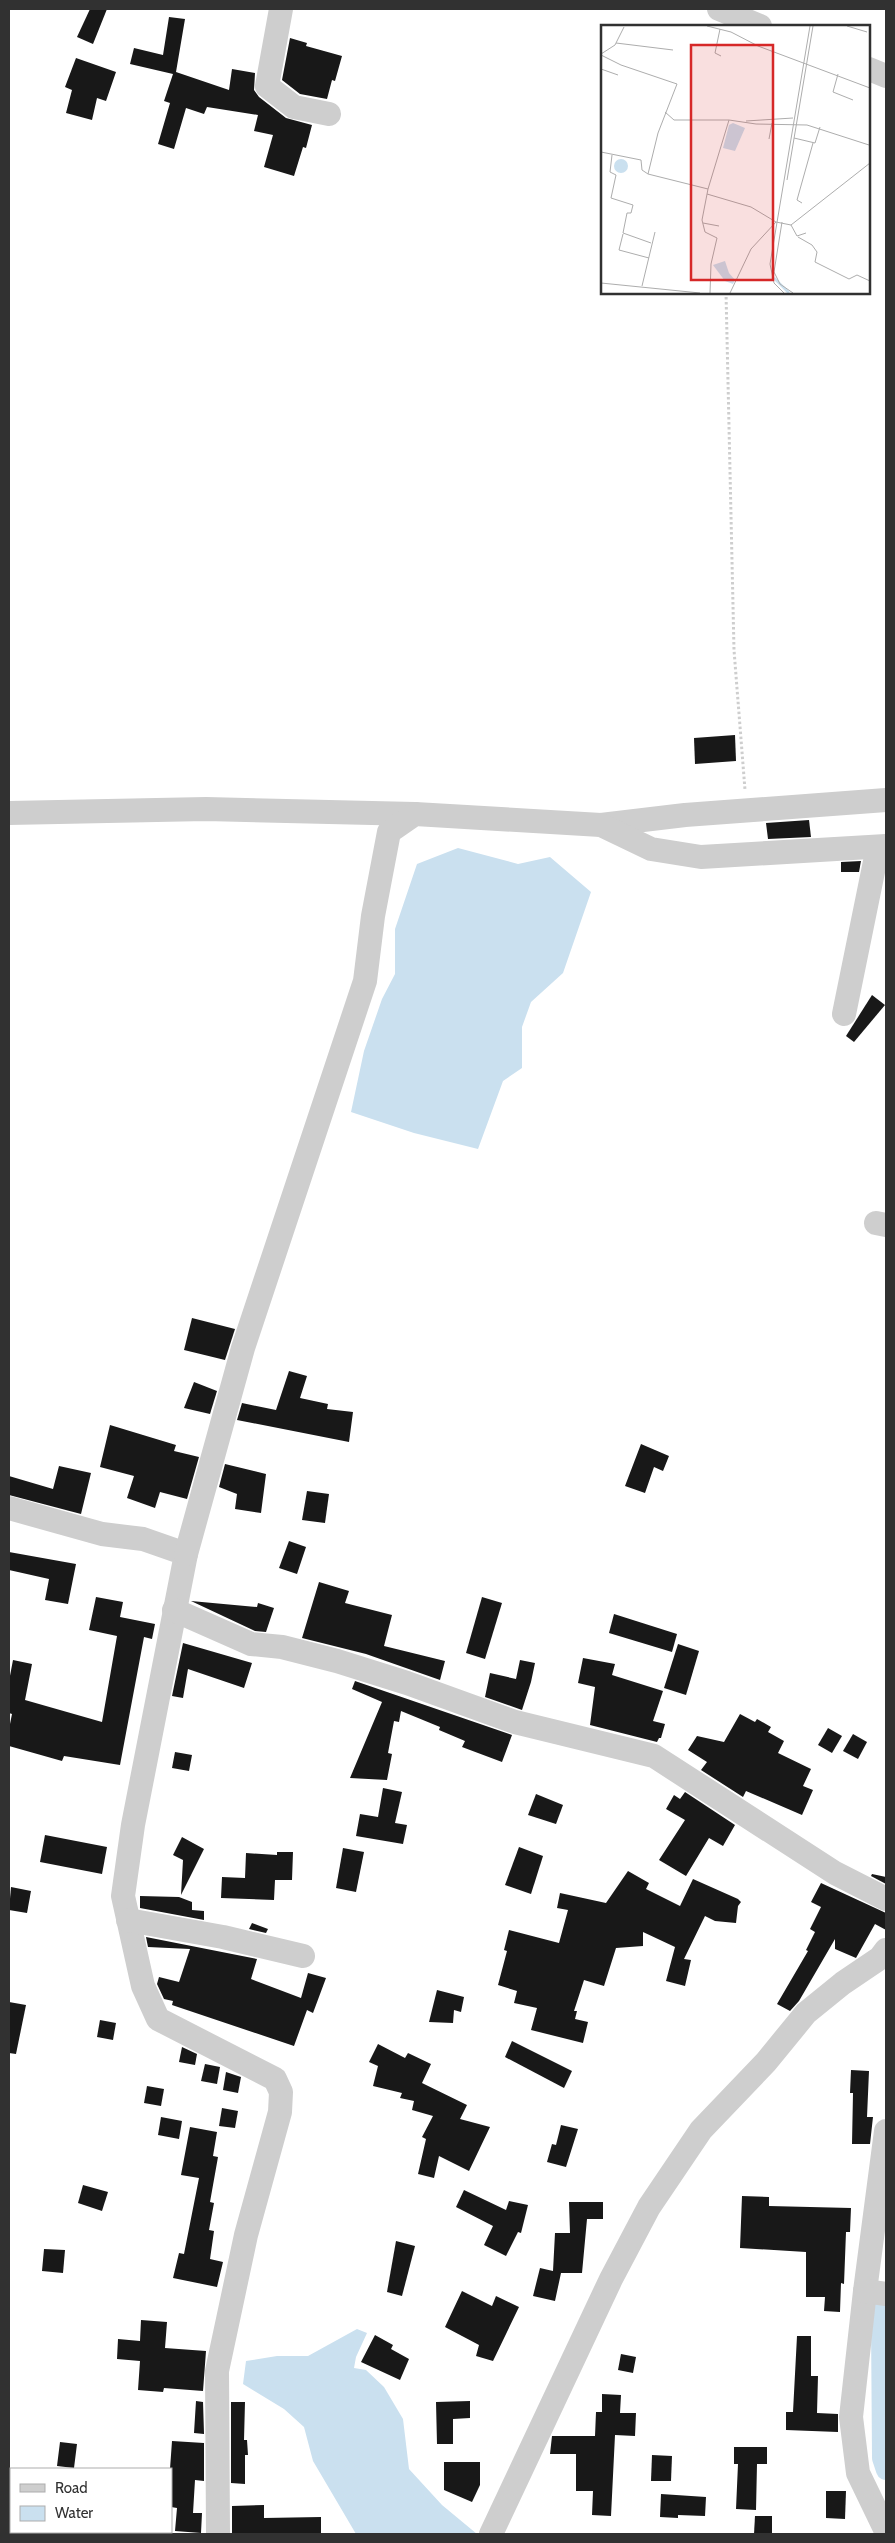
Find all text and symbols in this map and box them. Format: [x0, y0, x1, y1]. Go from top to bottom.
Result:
inset map [601, 25, 870, 294]
legend [10, 2468, 172, 2533]
text: Road [55, 2479, 88, 2497]
text: Water [55, 2504, 93, 2522]

